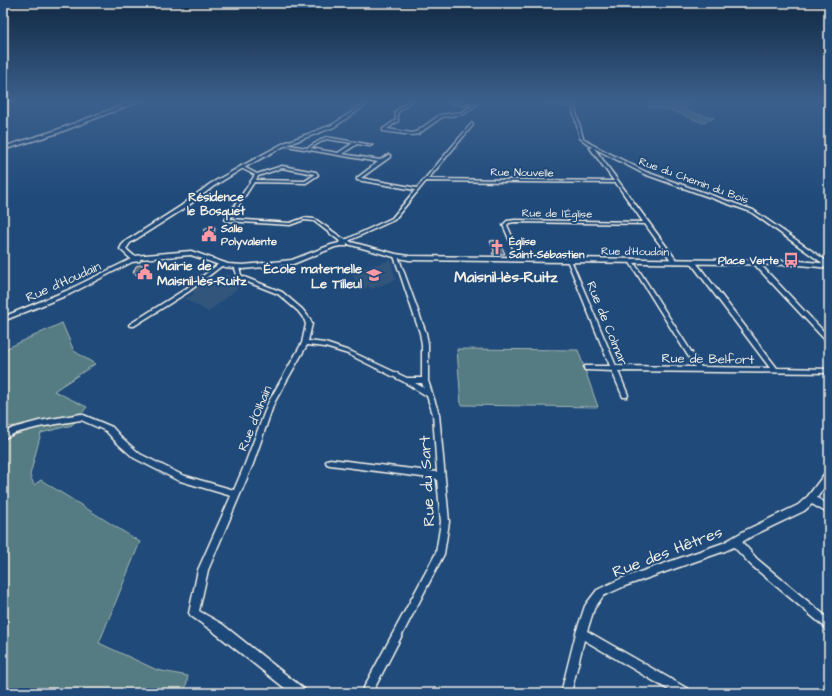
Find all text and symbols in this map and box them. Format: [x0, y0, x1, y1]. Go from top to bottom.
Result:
street label: Rue du Chemin du Bois [637, 154, 751, 207]
street label: Rue Nouvelle [490, 164, 554, 181]
district label: Résidence le Bosquet [187, 189, 245, 221]
street label: Rue de l'Église [522, 205, 592, 223]
place label: Salle Polyvalente [220, 221, 277, 251]
public building icon: Salle Polyvalente [200, 225, 218, 243]
place label: Église Saint-Sébastien [508, 234, 585, 262]
church icon: Église Saint-Sébastien [488, 238, 506, 256]
street label: Rue d'Houdain [601, 243, 670, 260]
bus stop icon: Place Verte [782, 251, 800, 269]
place label: Place Verte [718, 253, 779, 268]
street label: Rue d'Houdain [23, 257, 104, 306]
place label: Mairie de Maisnil-lès-Ruitz [157, 257, 247, 290]
place label: École maternelle Le Tilleul [264, 260, 362, 293]
public building icon: Mairie de Maisnil-lès-Ruitz [136, 263, 154, 281]
school or university icon: École maternelle Le Tilleul [365, 266, 383, 284]
district label: Maisnil-lès-Ruitz [454, 267, 558, 288]
street label: Rue de Colmar [582, 279, 632, 368]
street label: Rue de Belfort [661, 349, 755, 369]
street label: Rue d'Olhain [234, 382, 276, 454]
street label: Rue du Sart [414, 434, 440, 527]
street label: Rue des Hêtres [609, 521, 726, 583]

